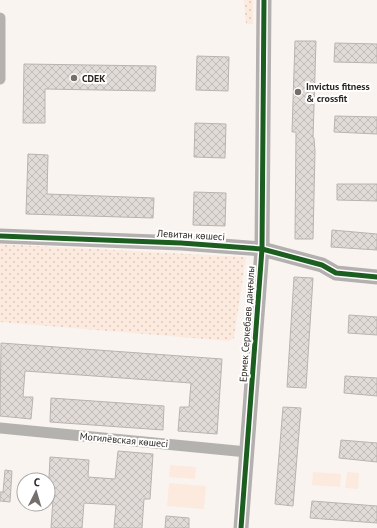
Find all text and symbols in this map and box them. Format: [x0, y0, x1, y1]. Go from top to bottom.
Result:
place label: CDEK [82, 72, 106, 85]
marker: CDEK [69, 73, 79, 83]
place label: Invictus fitness & crossfit [306, 80, 370, 105]
marker: Invictus fitness & crossfit [293, 87, 303, 97]
street label: Левитан көшесі [156, 227, 225, 243]
street label: Ермек Серкебаев даңғылы [236, 266, 258, 382]
street label: Могилёвская көшесі [79, 430, 169, 450]
north arrow [16, 472, 56, 512]
text: С [33, 475, 41, 489]

